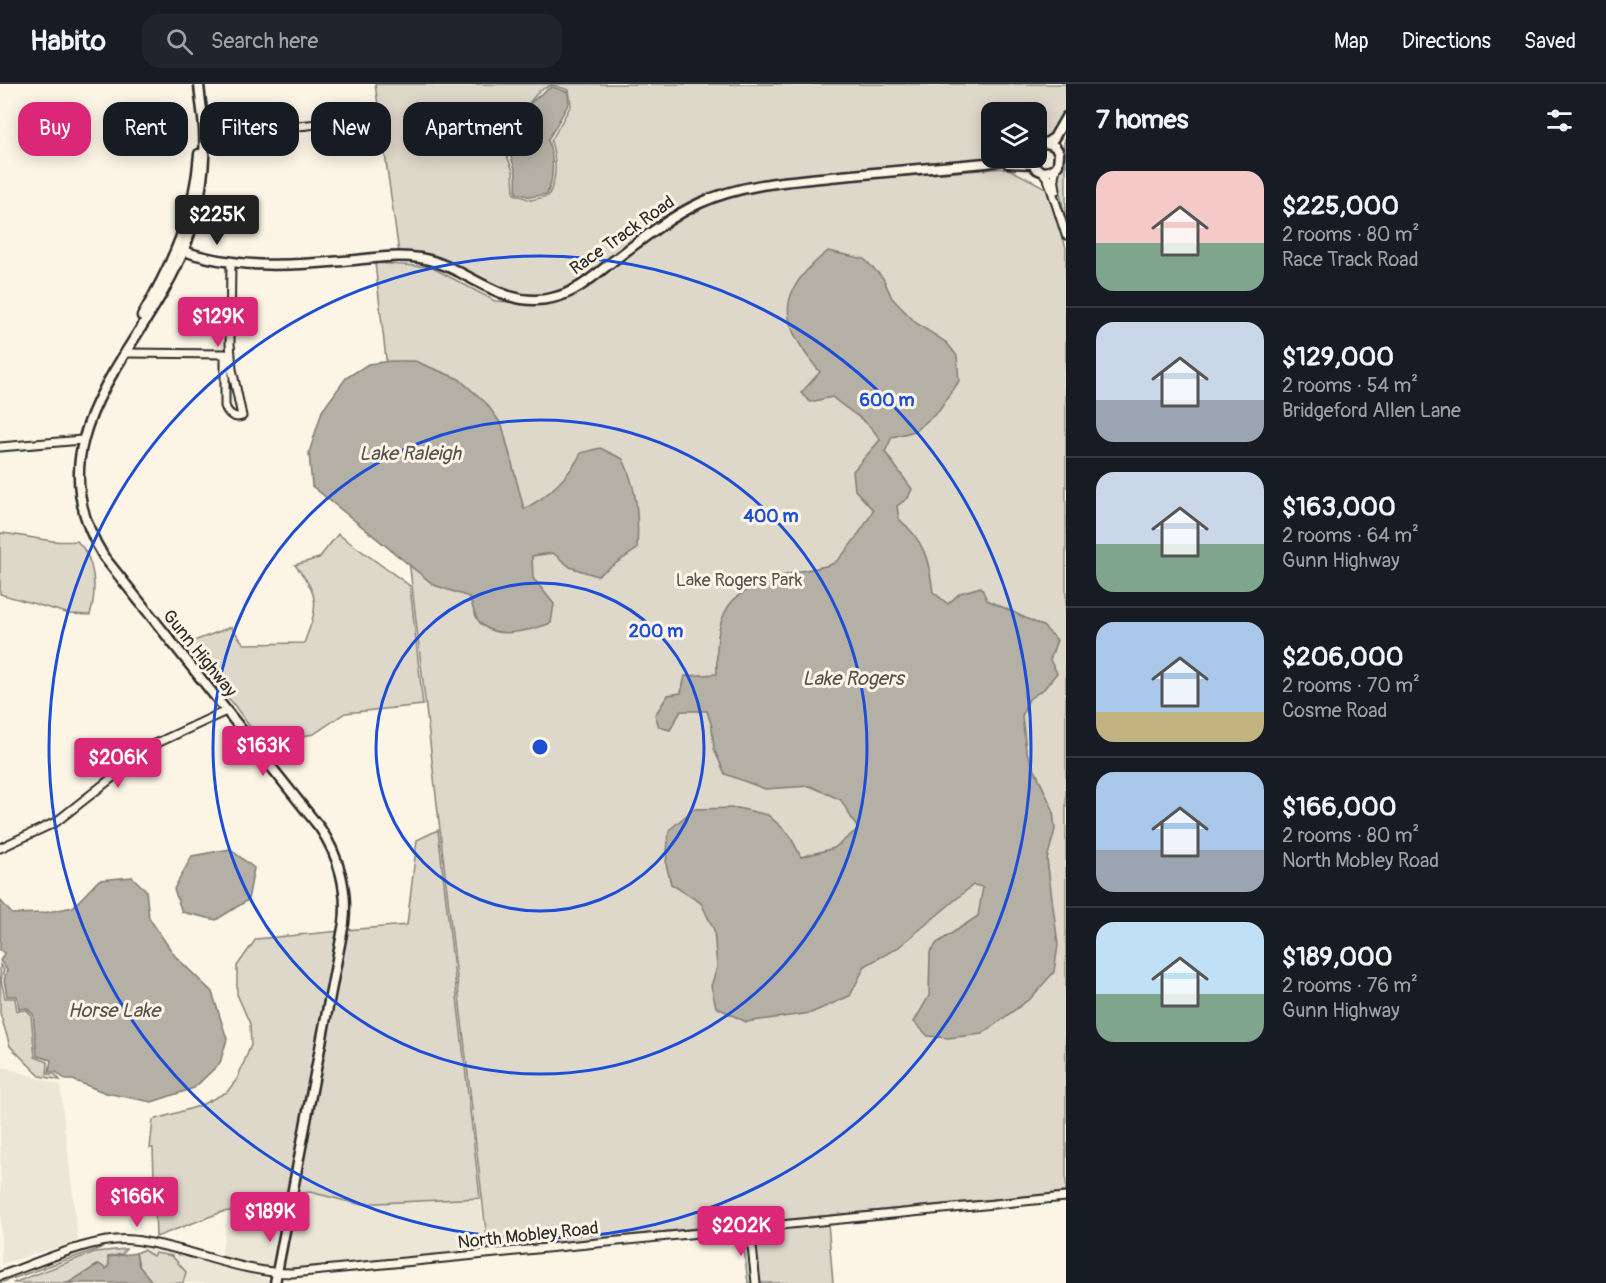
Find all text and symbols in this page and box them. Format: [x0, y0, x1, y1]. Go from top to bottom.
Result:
search box [142, 14, 562, 68]
text: Habito [30, 24, 106, 59]
icon: search [163, 25, 196, 58]
text: Search here [211, 27, 318, 55]
text: Map [1334, 28, 1369, 55]
text: Directions [1402, 28, 1491, 55]
text: Saved [1524, 28, 1576, 55]
chip: Buy [18, 102, 91, 156]
chip: Rent [103, 102, 188, 156]
chip: Filters [200, 102, 299, 156]
chip: New [311, 102, 391, 156]
chip: Apartment [403, 102, 543, 156]
map controls [981, 102, 1047, 168]
button: layers [981, 102, 1047, 168]
text: 7 homes [1096, 104, 1188, 136]
icon: filters [1543, 104, 1576, 137]
text: $225,000 [1282, 190, 1399, 222]
street label: Race Track Road [565, 191, 679, 280]
pin: $225K [175, 195, 259, 246]
icon: home [1144, 195, 1216, 267]
text: $225K [189, 202, 245, 227]
text: 2 rooms · 80 m² [1282, 222, 1419, 247]
text: Race Track Road [1282, 247, 1418, 272]
pin: $129K [176, 297, 260, 348]
text: $129K [192, 304, 244, 329]
text: $129,000 [1282, 341, 1394, 373]
icon: home [1144, 346, 1216, 418]
text: 2 rooms · 54 m² [1282, 373, 1418, 398]
text: 600 m [860, 389, 914, 412]
text: Bridgeford Allen Lane [1282, 398, 1461, 423]
water label: Lake Raleigh [359, 441, 463, 466]
text: $163,000 [1282, 491, 1396, 523]
icon: home [1144, 496, 1216, 568]
text: 400 m [744, 505, 798, 528]
text: 2 rooms · 64 m² [1282, 523, 1419, 548]
text: Gunn Highway [1282, 548, 1400, 573]
park label: Lake Rogers Park [676, 569, 803, 592]
street label: Gunn Highway [157, 605, 242, 702]
text: 200 m [629, 620, 683, 643]
text: $206,000 [1282, 641, 1403, 673]
icon: home [1144, 646, 1216, 718]
water label: Lake Rogers [802, 666, 906, 691]
text: 2 rooms · 70 m² [1282, 673, 1420, 698]
text: Cosme Road [1282, 698, 1387, 723]
pin: $163K [221, 726, 305, 777]
text: $163K [236, 733, 290, 758]
centre of rings [530, 737, 550, 757]
pin: $206K [76, 738, 160, 789]
text: $206K [88, 745, 148, 770]
text: $166,000 [1282, 791, 1396, 823]
icon: home [1144, 796, 1216, 868]
text: 2 rooms · 80 m² [1282, 823, 1419, 848]
text: North Mobley Road [1282, 848, 1439, 873]
text: $189,000 [1282, 941, 1393, 973]
icon: home [1144, 946, 1216, 1018]
text: 2 rooms · 76 m² [1282, 973, 1418, 998]
water label: Horse Lake [68, 998, 162, 1023]
text: Gunn Highway [1282, 998, 1400, 1023]
pin: $166K [95, 1177, 179, 1228]
text: $166K [110, 1184, 164, 1209]
pin: $189K [228, 1192, 312, 1243]
text: $189K [244, 1199, 296, 1224]
pin: $202K [699, 1206, 783, 1257]
text: $202K [712, 1213, 770, 1238]
street label: North Mobley Road [457, 1217, 600, 1254]

